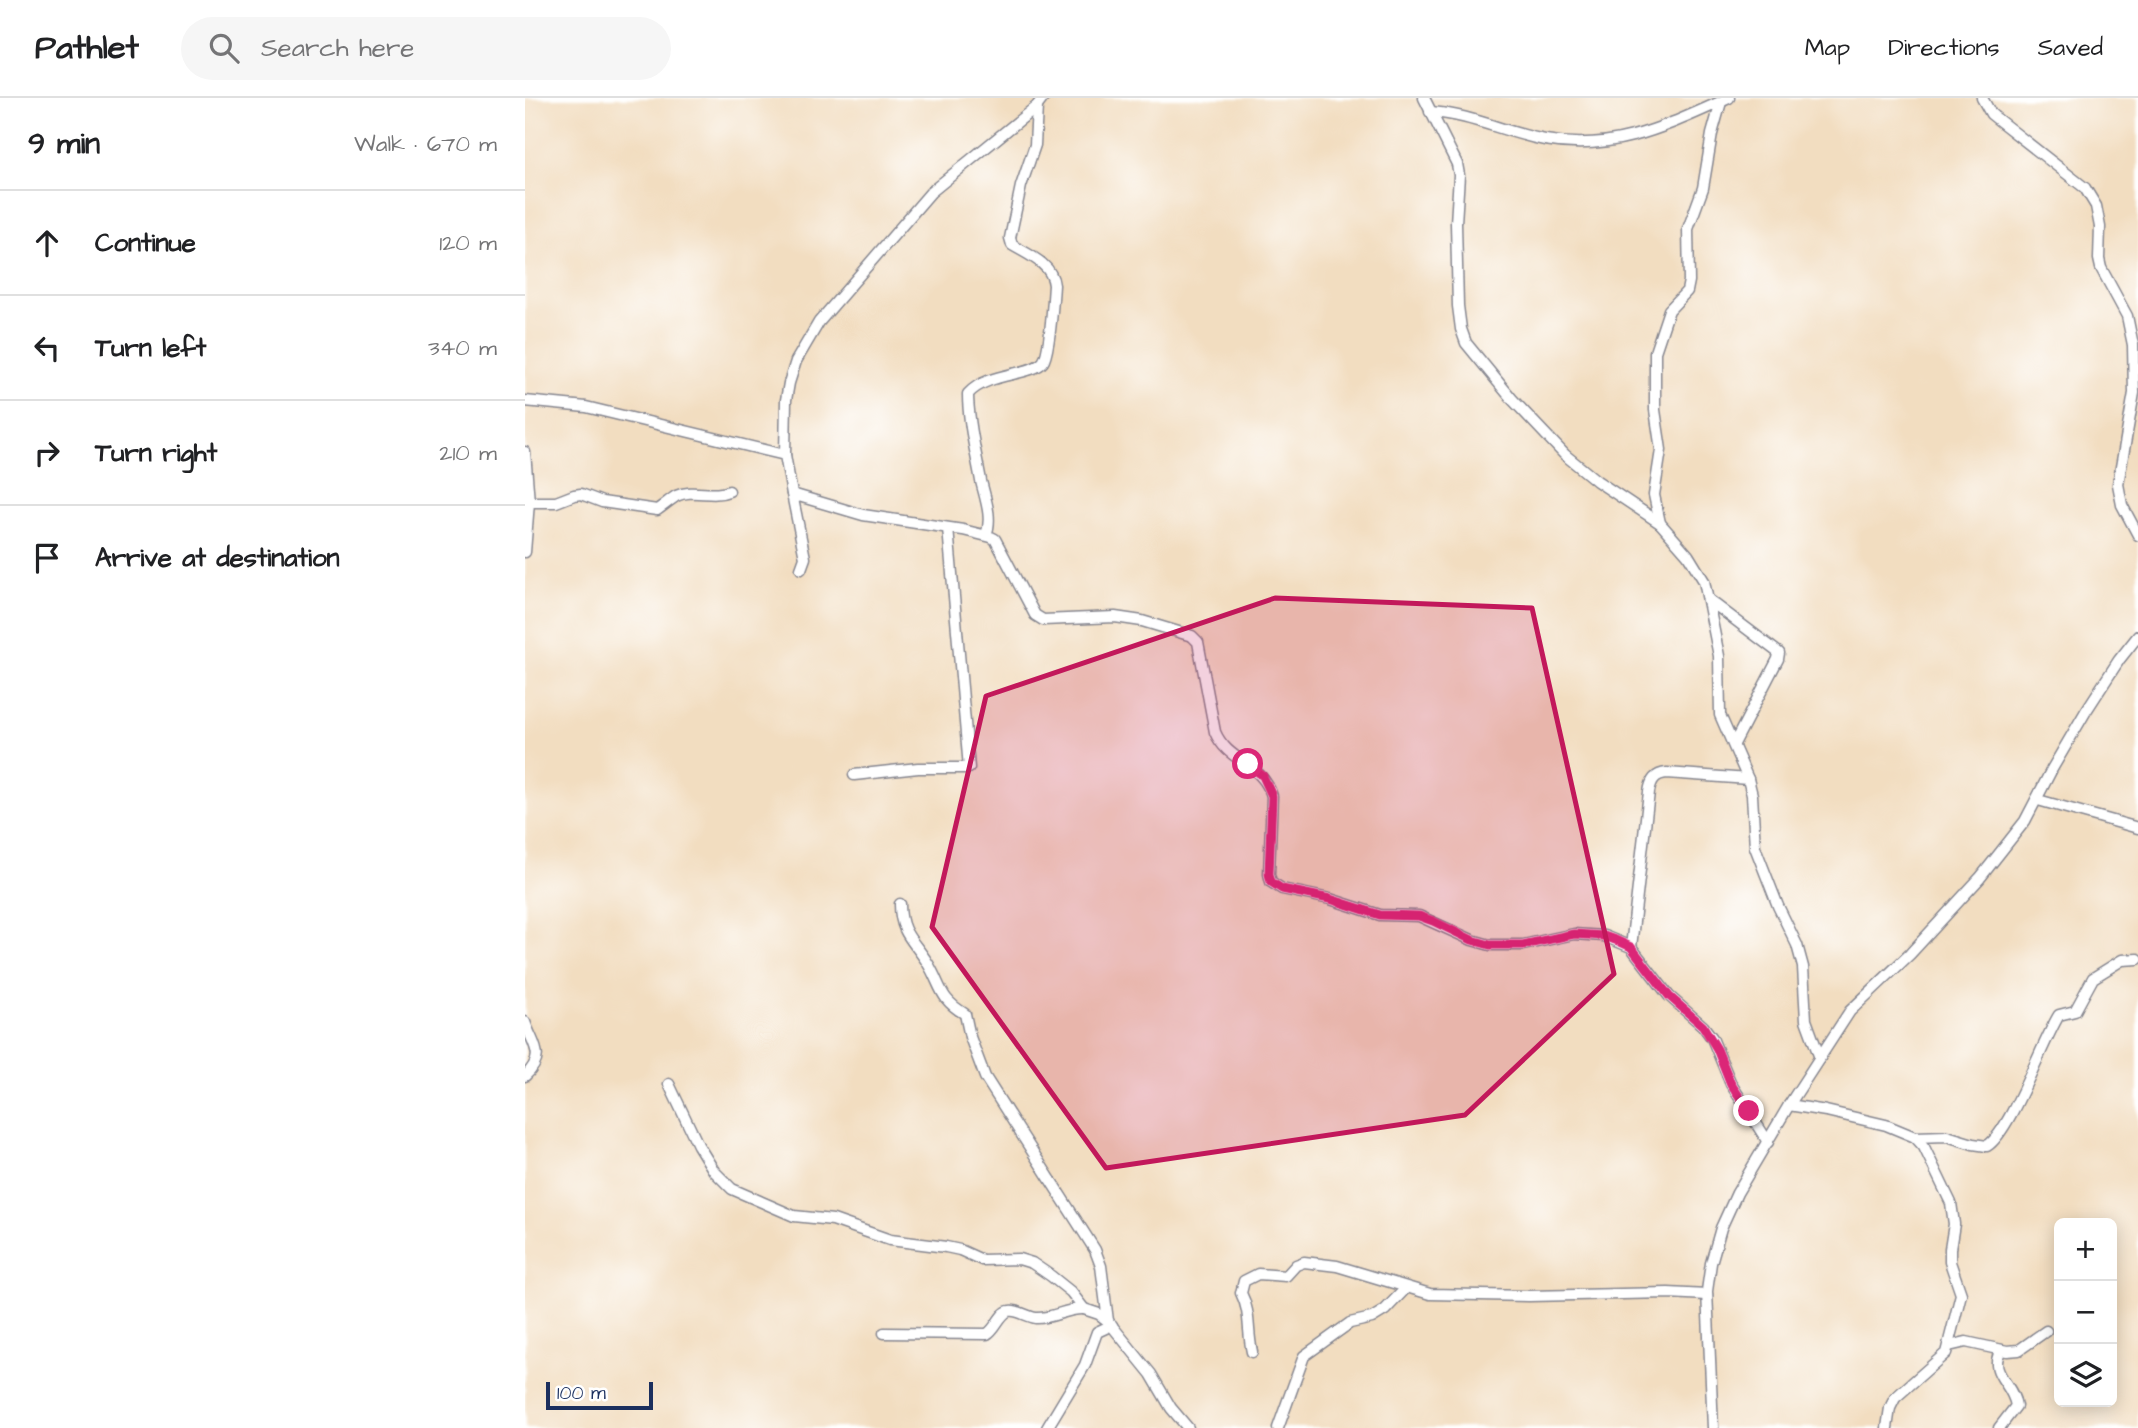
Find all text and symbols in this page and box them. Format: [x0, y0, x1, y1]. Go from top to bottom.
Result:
search box [181, 17, 671, 80]
text: Pathlet [35, 25, 139, 71]
icon: search [205, 29, 243, 67]
text: Search here [261, 30, 414, 66]
text: Map [1805, 31, 1850, 65]
text: Directions [1888, 31, 2000, 65]
text: Saved [2038, 31, 2103, 65]
text: 9 min [28, 123, 100, 165]
text: Walk · 670 m [354, 128, 497, 160]
icon: ahead [28, 224, 66, 262]
text: Continue [95, 225, 196, 261]
text: 120 m [439, 227, 497, 259]
icon: left [28, 329, 66, 367]
text: Turn left [95, 330, 206, 366]
text: 340 m [428, 332, 497, 364]
icon: right [28, 434, 66, 472]
text: Turn right [95, 435, 217, 471]
text: 210 m [439, 437, 497, 469]
icon: arrive [28, 539, 66, 577]
text: Arrive at destination [95, 540, 340, 576]
route start [1232, 748, 1263, 779]
route end [1733, 1095, 1764, 1126]
map controls [2054, 1218, 2117, 1407]
button: + [2054, 1218, 2117, 1281]
button: − [2054, 1281, 2117, 1344]
button: layers [2054, 1344, 2117, 1407]
scale bar [546, 1379, 653, 1411]
text: 100 m [557, 1380, 606, 1407]

